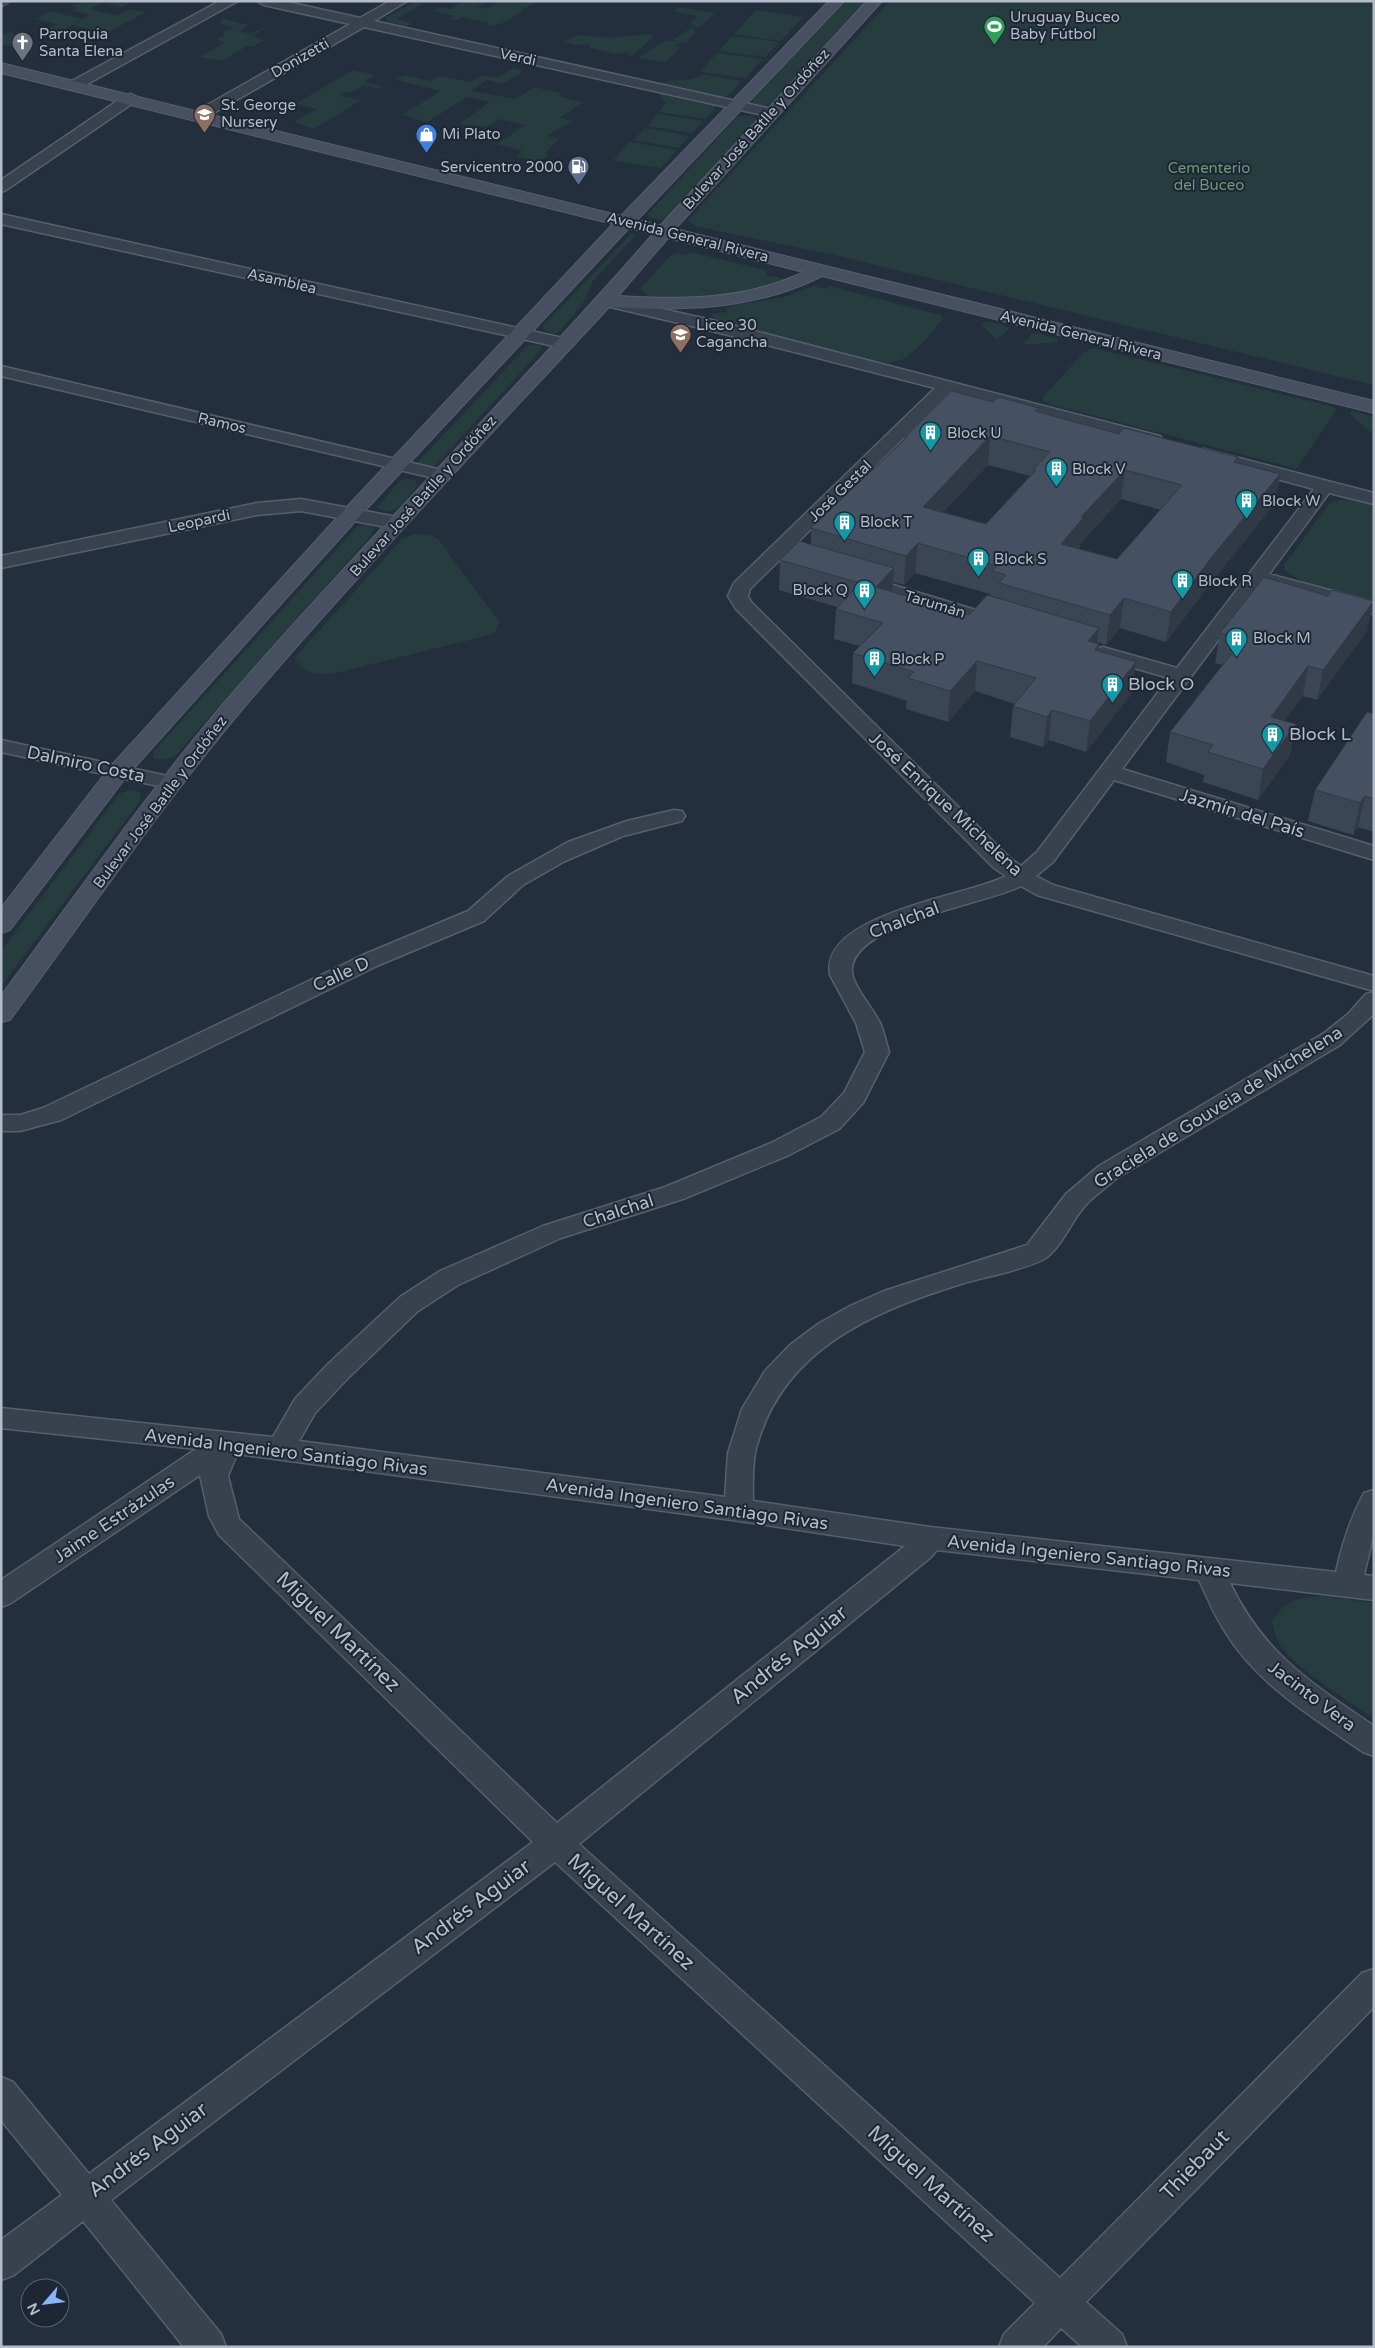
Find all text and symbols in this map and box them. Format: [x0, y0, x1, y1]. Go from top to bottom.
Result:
place label: Uruguay Buceo Baby Fútbol [1010, 8, 1120, 43]
sports icon: Uruguay Buceo Baby Fútbol [982, 14, 1006, 45]
place label: Parroquia Santa Elena [39, 25, 123, 60]
church icon: Parroquia Santa Elena [11, 31, 35, 62]
street label: Donizetti [268, 34, 332, 82]
street label: Verdi [498, 44, 538, 70]
street label: Bulevar José Batlle y Ordóñez [679, 45, 833, 213]
place label: St. George Nursery [221, 96, 296, 131]
school or university icon: St. George Nursery [193, 102, 217, 133]
shop icon: Mi Plato [414, 122, 438, 153]
place label: Mi Plato [442, 125, 501, 143]
fuel station icon: Servicentro 2000 [567, 155, 591, 186]
place label: Servicentro 2000 [441, 158, 563, 176]
park label: Cementerio del Buceo [1168, 159, 1250, 194]
street label: Avenida General Rivera [605, 208, 771, 266]
street label: Asamblea [246, 264, 318, 298]
street label: Avenida General Rivera [998, 306, 1164, 364]
place label: Liceo 30 Cagancha [696, 316, 767, 351]
school or university icon: Liceo 30 Cagancha [668, 322, 692, 353]
street label: Ramos [196, 409, 248, 437]
street label: Bulevar José Batlle y Ordóñez [346, 412, 500, 580]
building icon: Block U [919, 421, 943, 452]
place label: Block U [947, 424, 1002, 442]
street label: José Gestal [805, 457, 875, 525]
building icon: Block V [1044, 457, 1068, 488]
place label: Block V [1072, 460, 1126, 478]
building icon: Block W [1234, 489, 1258, 520]
place label: Block W [1262, 492, 1320, 510]
street label: Leopardi [166, 506, 232, 536]
building icon: Block T [832, 510, 856, 541]
place label: Block T [860, 513, 912, 531]
building icon: Block S [966, 547, 990, 578]
place label: Block S [994, 550, 1046, 568]
building icon: Block R [1170, 569, 1194, 600]
place label: Block R [1198, 572, 1252, 590]
building icon: Block Q [852, 578, 876, 609]
place label: Block Q [793, 581, 848, 599]
street label: Tarumán [902, 586, 968, 622]
building icon: Block M [1225, 626, 1249, 657]
place label: Block M [1253, 629, 1311, 647]
building icon: Block P [863, 647, 887, 678]
place label: Block P [891, 650, 944, 668]
building icon: Block O [1100, 672, 1124, 703]
place label: Block O [1128, 673, 1194, 695]
street label: Bulevar José Batlle y Ordóñez [89, 712, 231, 892]
building icon: Block L [1261, 722, 1285, 753]
place label: Block L [1289, 723, 1352, 745]
street label: José Enrique Michelena [865, 727, 1027, 881]
street label: Dalmiro Costa [25, 741, 147, 787]
street label: Jazmín del País [1177, 784, 1307, 842]
street label: Chalchal [866, 897, 942, 943]
street label: Calle D [309, 951, 373, 997]
street label: Graciela de Gouveia de Michelena [1090, 1021, 1346, 1193]
street label: Chalchal [580, 1189, 656, 1233]
street label: Avenida Ingeniero Santiago Rivas [143, 1424, 429, 1480]
street label: Jaime Estrázulas [49, 1470, 179, 1568]
street label: Avenida Ingeniero Santiago Rivas [544, 1473, 830, 1535]
street label: Avenida Ingeniero Santiago Rivas [946, 1530, 1232, 1582]
street label: Miguel Martínez [271, 1567, 405, 1697]
street label: Andrés Aguiar [725, 1600, 853, 1710]
street label: Jacinto Vera [1264, 1656, 1360, 1736]
street label: Miguel Martínez [562, 1848, 700, 1976]
street label: Andrés Aguiar [406, 1854, 536, 1960]
street label: Andrés Aguiar [83, 2097, 213, 2203]
street label: Miguel Martínez [862, 2120, 1000, 2248]
street label: Thiebaut [1155, 2125, 1235, 2205]
north arrow [20, 2278, 70, 2328]
text: N [24, 2300, 44, 2318]

